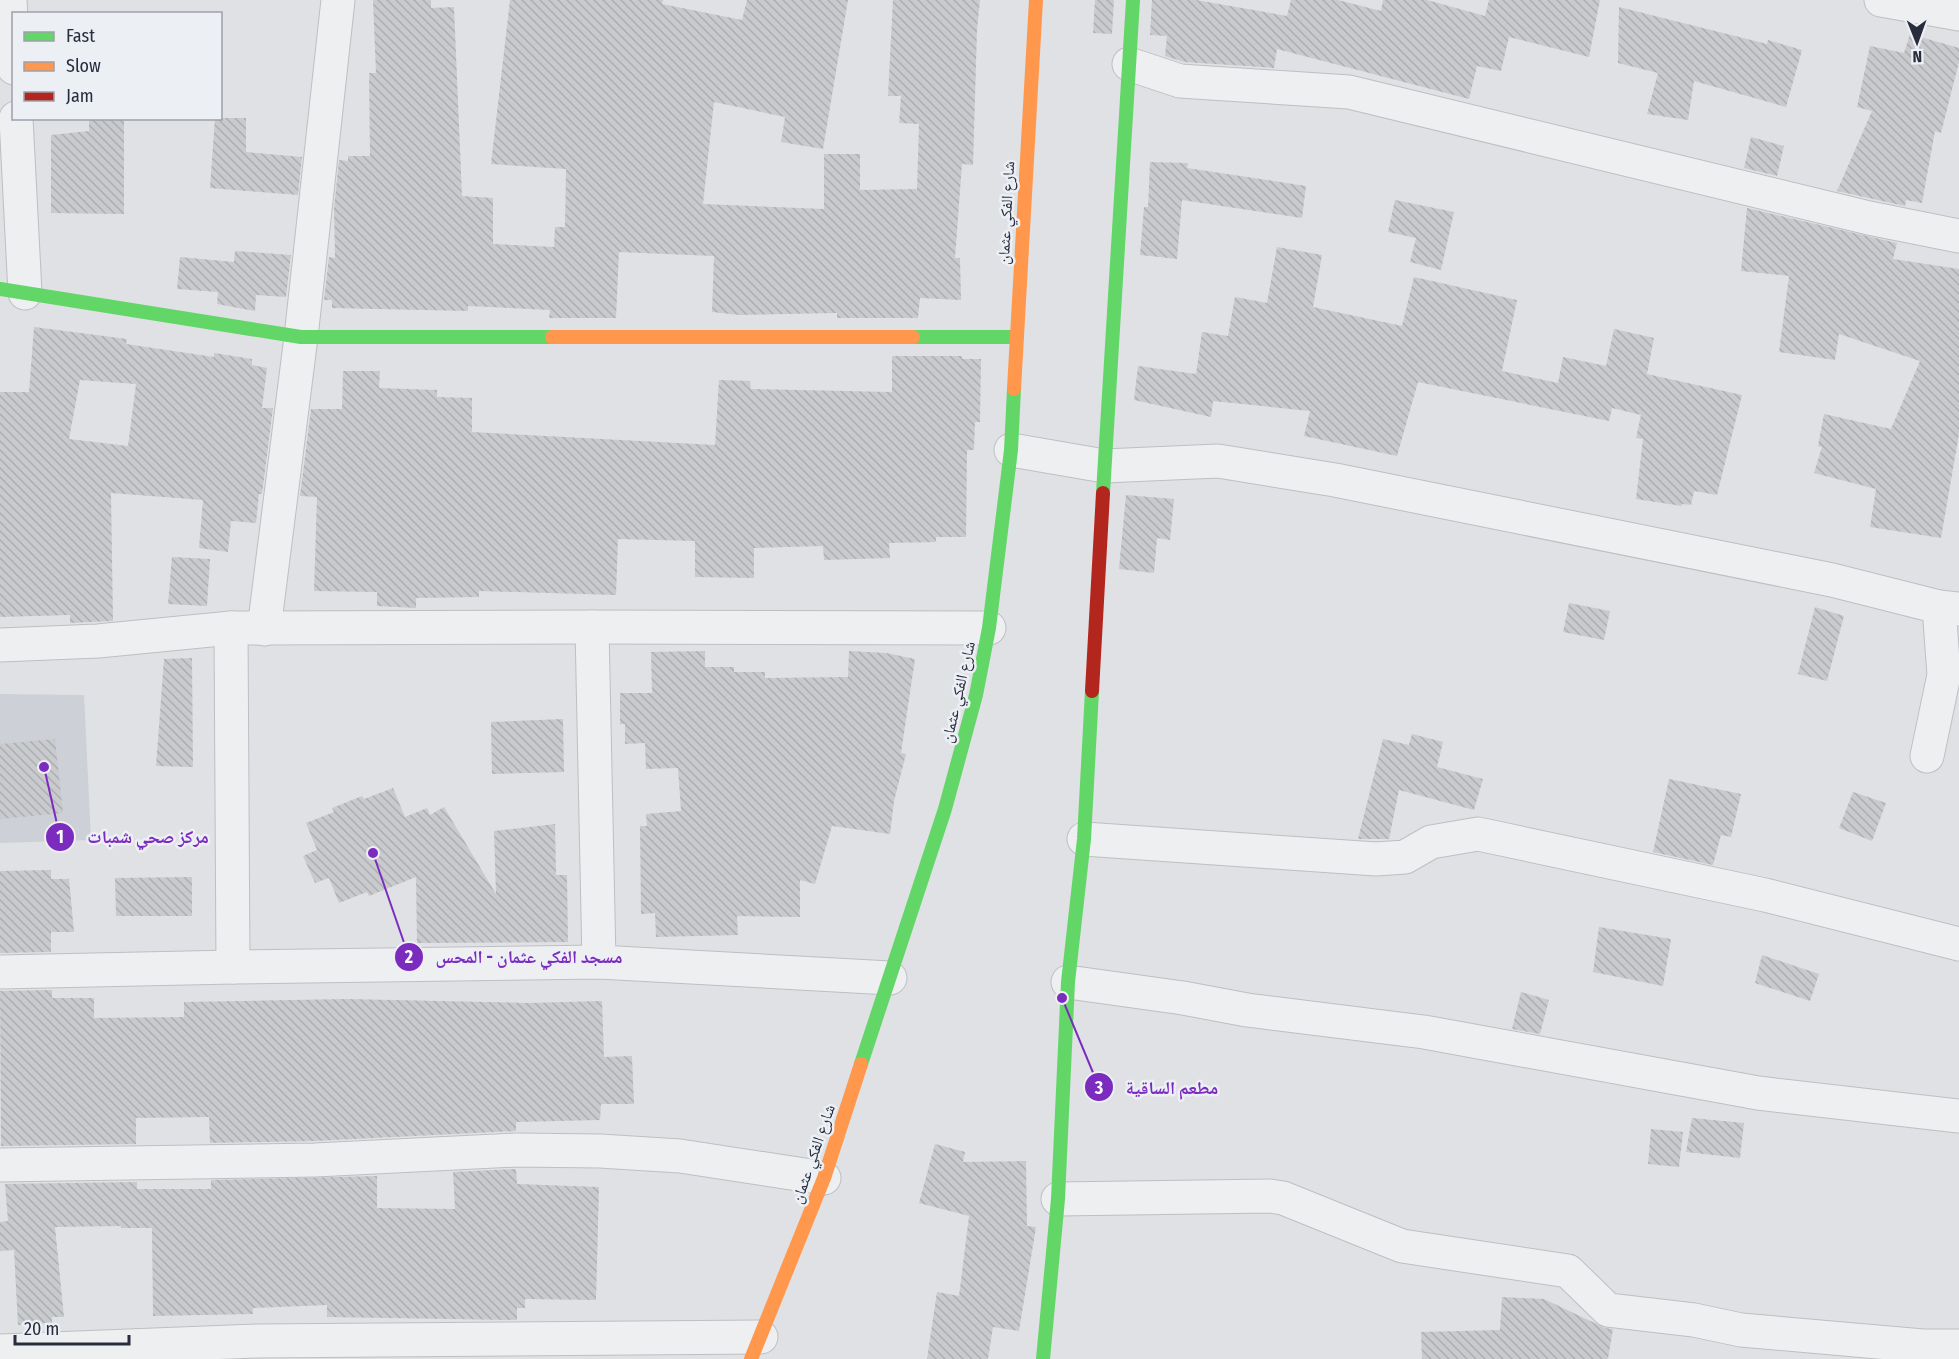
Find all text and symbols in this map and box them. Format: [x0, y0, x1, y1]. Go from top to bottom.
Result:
legend [12, 12, 222, 120]
north arrow [1887, 12, 1947, 72]
text: Fast [66, 25, 95, 47]
text: N [1912, 47, 1922, 66]
text: Slow [66, 55, 101, 77]
text: Jam [66, 85, 94, 107]
street label: شارع الفكي عثمان [994, 161, 1021, 265]
street label: شارع الفكي عثمان [937, 639, 982, 745]
callout: مركز صحي شمبات [45, 819, 221, 855]
text: 1 [56, 826, 64, 848]
text: مركز صحي شمبات [87, 826, 209, 851]
callout: مسجد الفكي عثمان - المحس [394, 939, 635, 975]
text: 2 [404, 946, 413, 968]
text: مسجد الفكي عثمان - المحس [436, 946, 622, 971]
callout: مطعم الساقية [1084, 1069, 1230, 1105]
text: 3 [1094, 1077, 1104, 1099]
text: مطعم الساقية [1126, 1077, 1218, 1100]
street label: شارع الفكي عثمان [787, 1102, 842, 1207]
scale bar [15, 1308, 129, 1346]
text: 20 m [24, 1318, 59, 1340]

